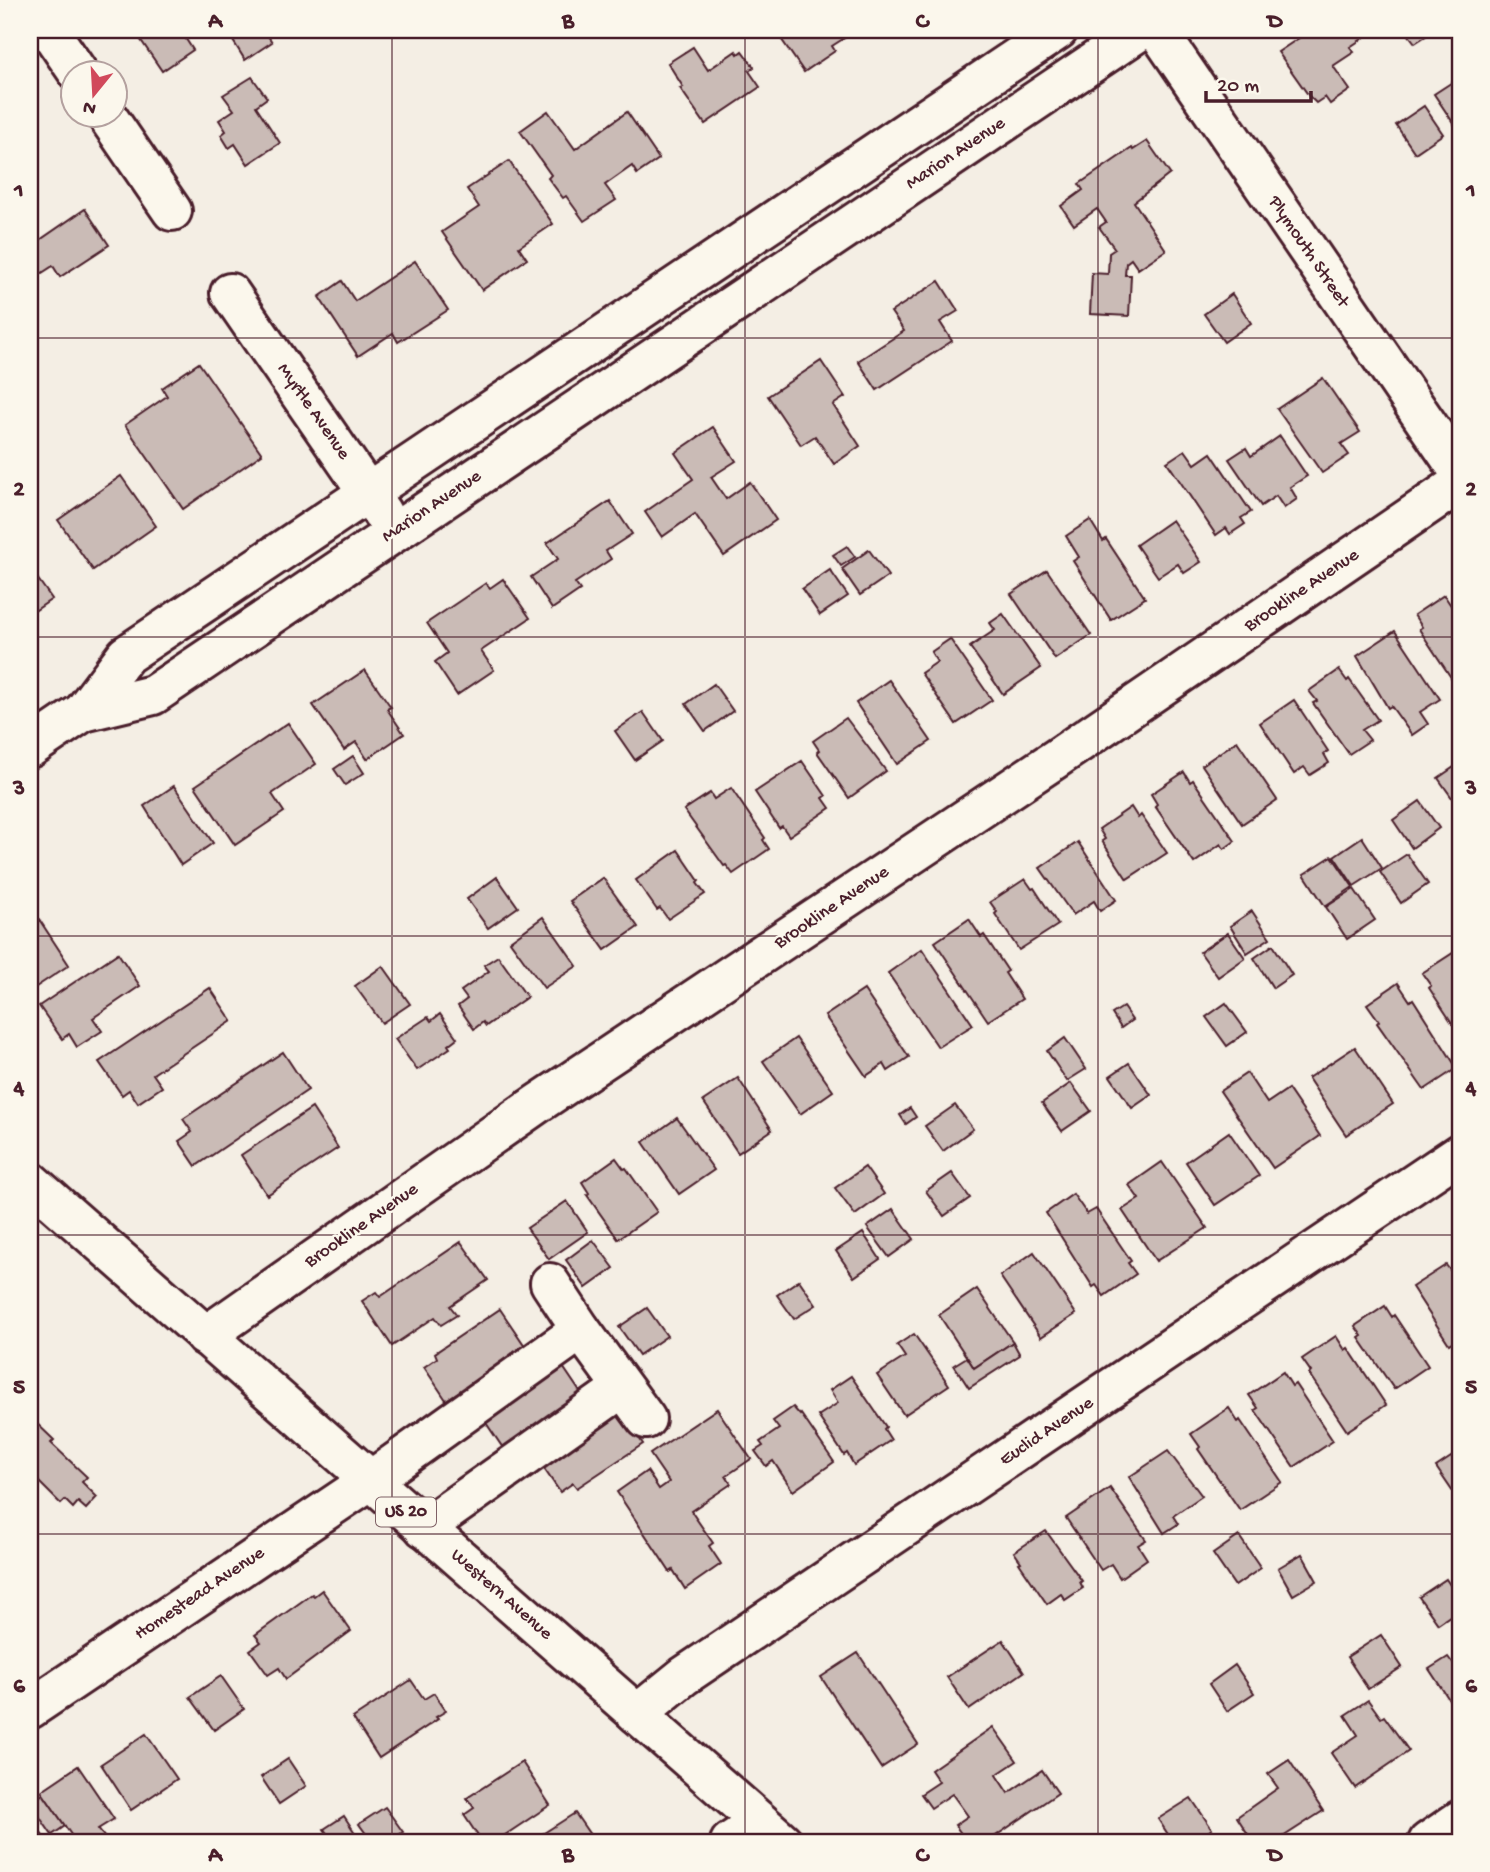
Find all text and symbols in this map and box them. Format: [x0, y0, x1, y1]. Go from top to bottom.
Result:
text: A [207, 9, 223, 36]
text: B [561, 9, 575, 36]
text: C [916, 9, 931, 36]
text: D [1266, 9, 1284, 36]
north arrow [60, 60, 130, 130]
scale bar [1206, 60, 1312, 104]
text: 20 m [1217, 75, 1259, 100]
text: N [80, 94, 99, 120]
street label: Marion Avenue [902, 112, 1010, 196]
text: 1 [13, 178, 24, 205]
text: 1 [1465, 178, 1476, 205]
street label: Plymouth Street [1262, 191, 1355, 314]
street label: Myrtle Avenue [271, 359, 355, 465]
street label: Marion Avenue [378, 465, 486, 549]
text: 2 [13, 477, 25, 504]
text: 2 [1465, 477, 1477, 504]
street label: Brookline Avenue [1239, 544, 1364, 638]
text: 3 [12, 776, 25, 803]
text: 3 [1464, 776, 1477, 803]
street label: Brookline Avenue [769, 861, 894, 955]
text: 4 [13, 1076, 25, 1103]
text: 4 [1465, 1076, 1477, 1103]
street label: Brookline Avenue [300, 1178, 423, 1274]
text: 5 [13, 1375, 25, 1402]
text: 5 [1465, 1375, 1477, 1402]
street label: Euclid Avenue [996, 1392, 1098, 1472]
road number: US 20 [376, 1498, 436, 1526]
street label: Homestead Avenue [131, 1542, 270, 1646]
street label: Western Avenue [445, 1544, 557, 1646]
text: 6 [13, 1674, 26, 1701]
text: 6 [1465, 1674, 1478, 1701]
text: A [207, 1843, 223, 1870]
text: B [561, 1843, 575, 1870]
text: C [916, 1843, 931, 1870]
text: D [1266, 1843, 1284, 1870]

